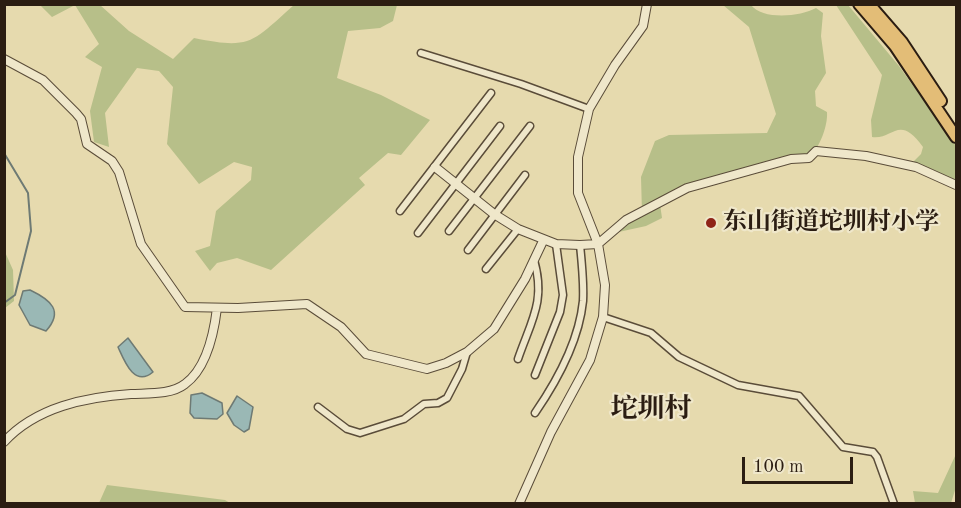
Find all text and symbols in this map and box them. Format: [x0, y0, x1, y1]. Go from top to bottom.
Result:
place label: 东山街道坨圳村小学 [723, 209, 939, 237]
marker: 东山街道坨圳村小学 [704, 216, 718, 230]
district label: 坨圳村 [611, 394, 691, 426]
scale bar [745, 445, 856, 483]
text: 100 m [753, 458, 804, 476]

